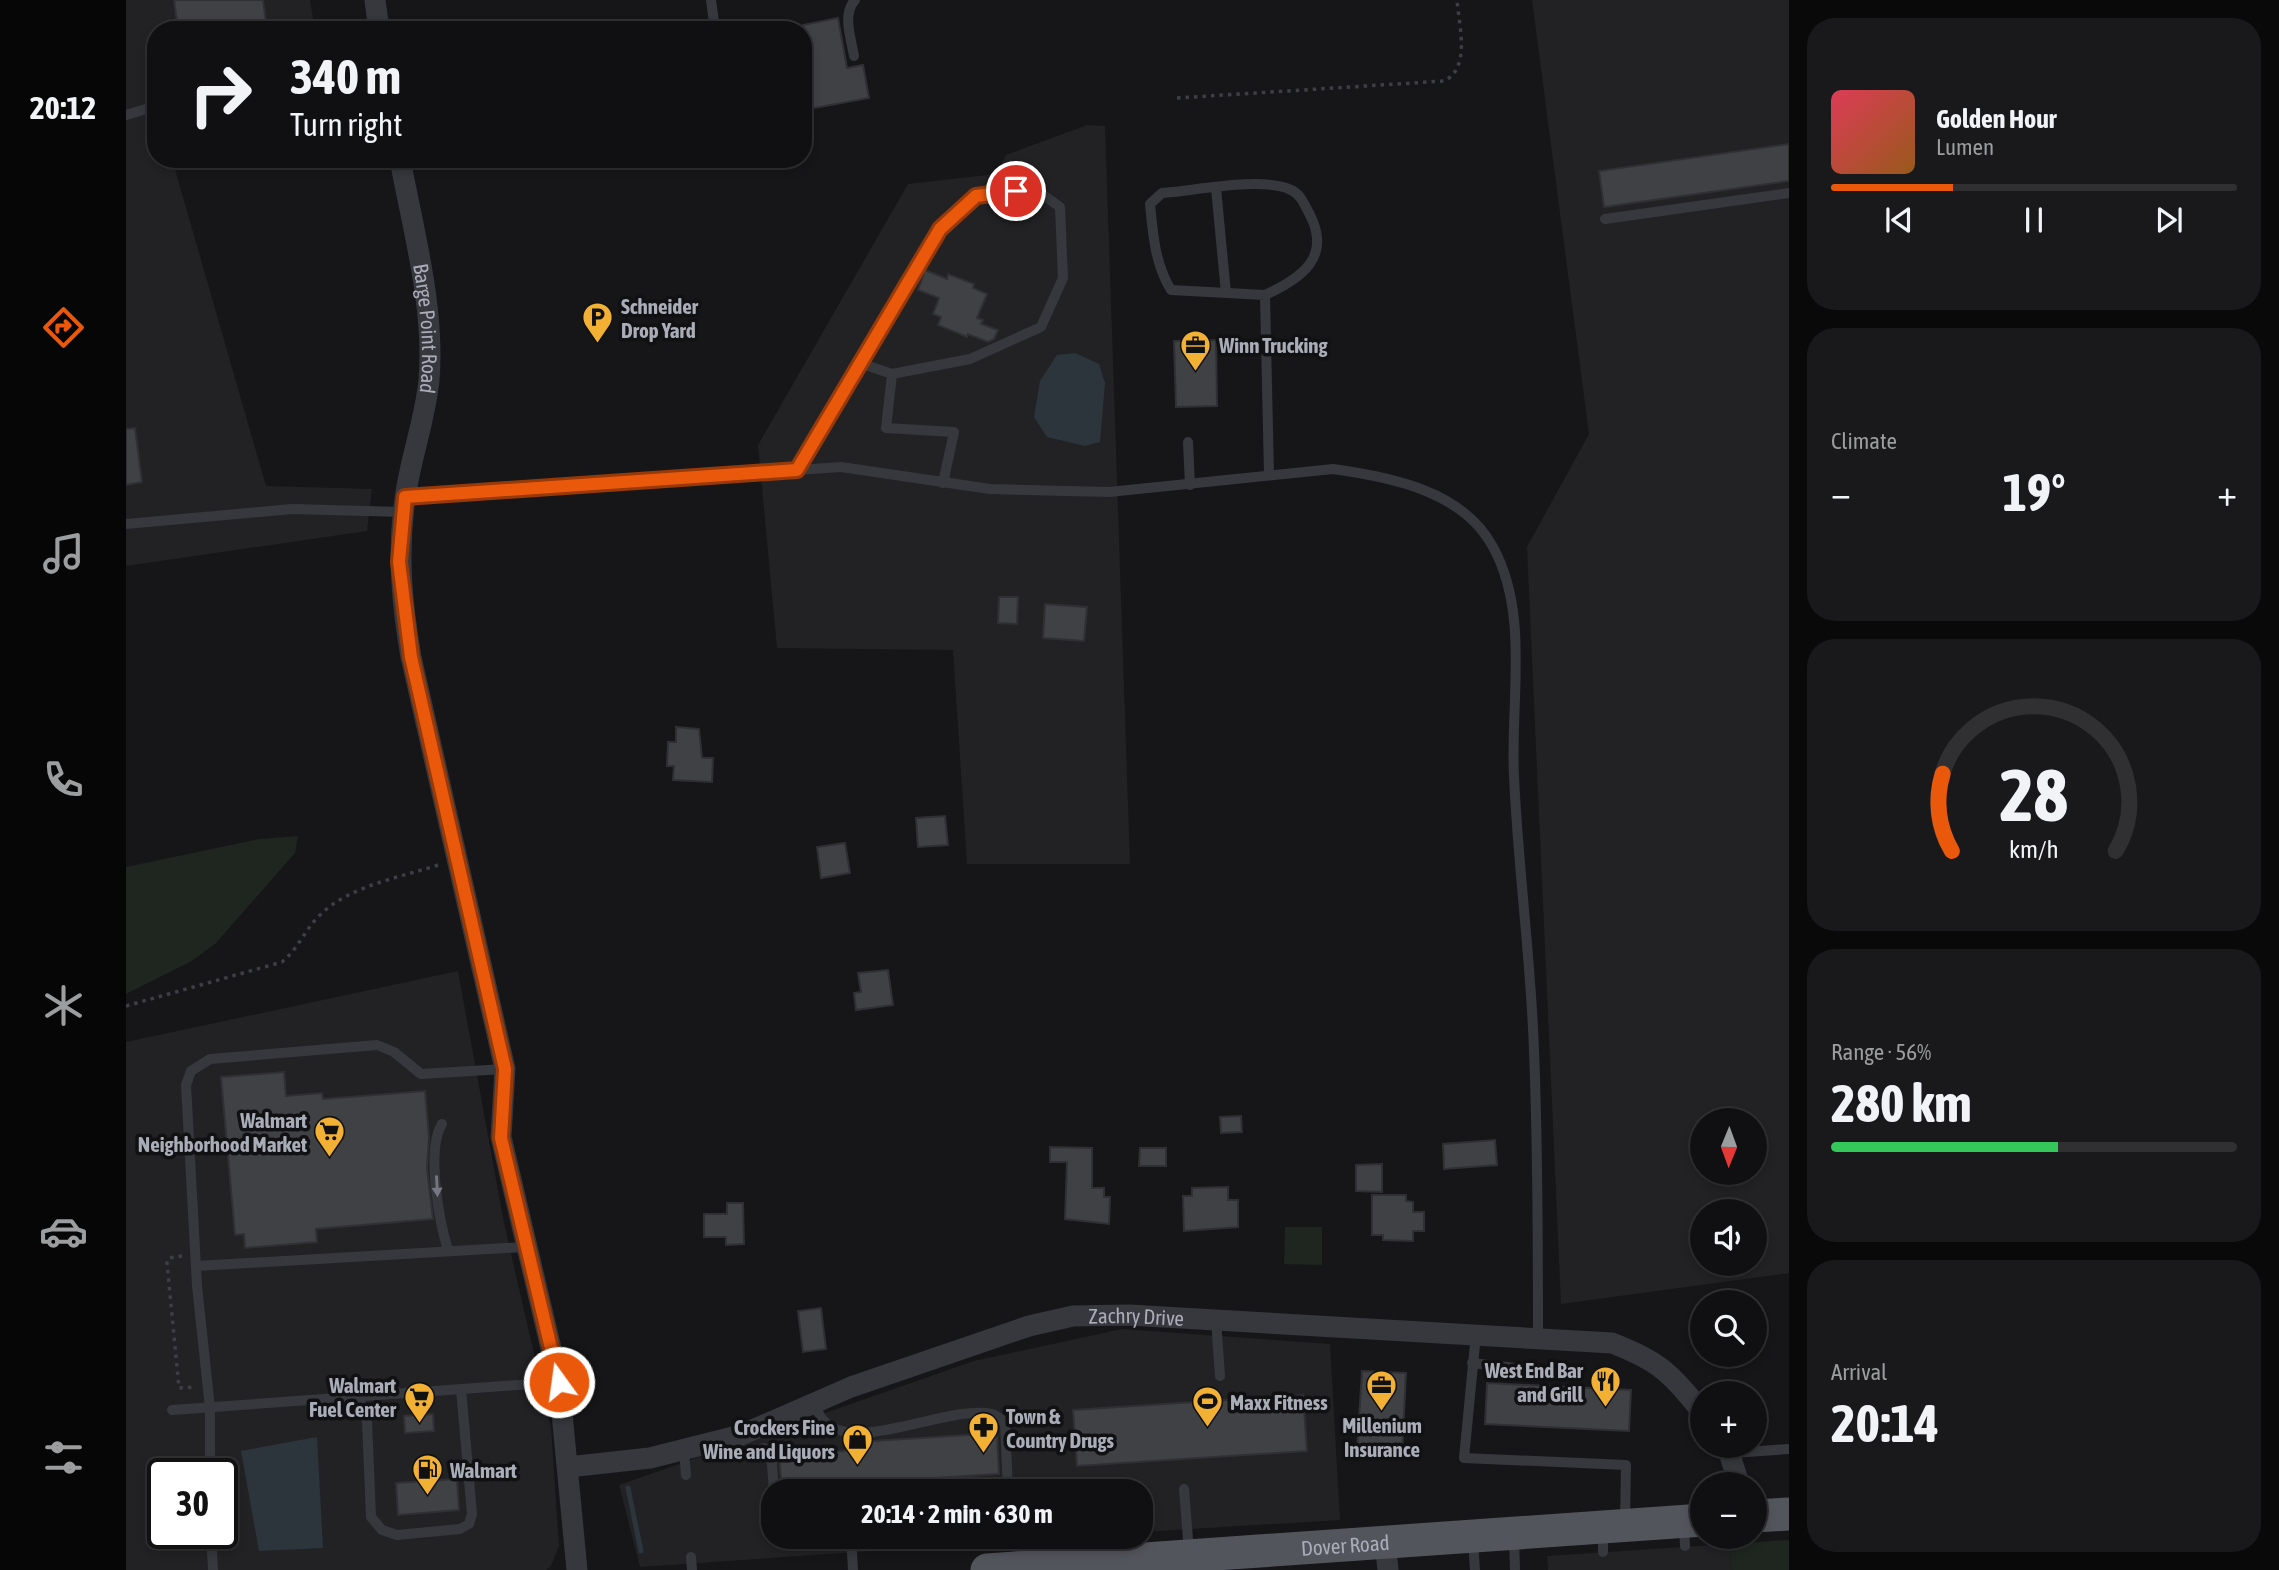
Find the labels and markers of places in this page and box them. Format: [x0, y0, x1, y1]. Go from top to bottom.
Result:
pin [986, 161, 1046, 221]
place label: Schneider Drop Yard [621, 294, 699, 342]
parking icon: Schneider Drop Yard [581, 301, 615, 345]
office icon: Winn Trucking [1179, 328, 1213, 372]
place label: Winn Trucking [1218, 333, 1329, 357]
place label: Walmart Neighborhood Market [138, 1108, 307, 1156]
supermarket icon: Walmart Neighborhood Market [313, 1115, 347, 1159]
place label: West End Bar and Grill [1484, 1358, 1584, 1406]
restaurant icon: West End Bar and Grill [1589, 1365, 1623, 1409]
office icon: Millenium Insurance [1365, 1368, 1399, 1412]
place label: Walmart Fuel Center [309, 1373, 397, 1421]
supermarket icon: Walmart Fuel Center [402, 1380, 436, 1424]
sports icon: Maxx Fitness [1190, 1385, 1224, 1429]
place label: Maxx Fitness [1230, 1390, 1328, 1414]
place label: Town & Country Drugs [1006, 1404, 1115, 1452]
pharmacy icon: Town & Country Drugs [966, 1411, 1000, 1455]
place label: Millenium Insurance [1342, 1413, 1422, 1461]
place label: Crockers Fine Wine and Liquors [702, 1415, 836, 1463]
shop icon: Crockers Fine Wine and Liquors [841, 1422, 875, 1466]
fuel station icon: Walmart [410, 1453, 444, 1497]
place label: Walmart [449, 1458, 517, 1482]

